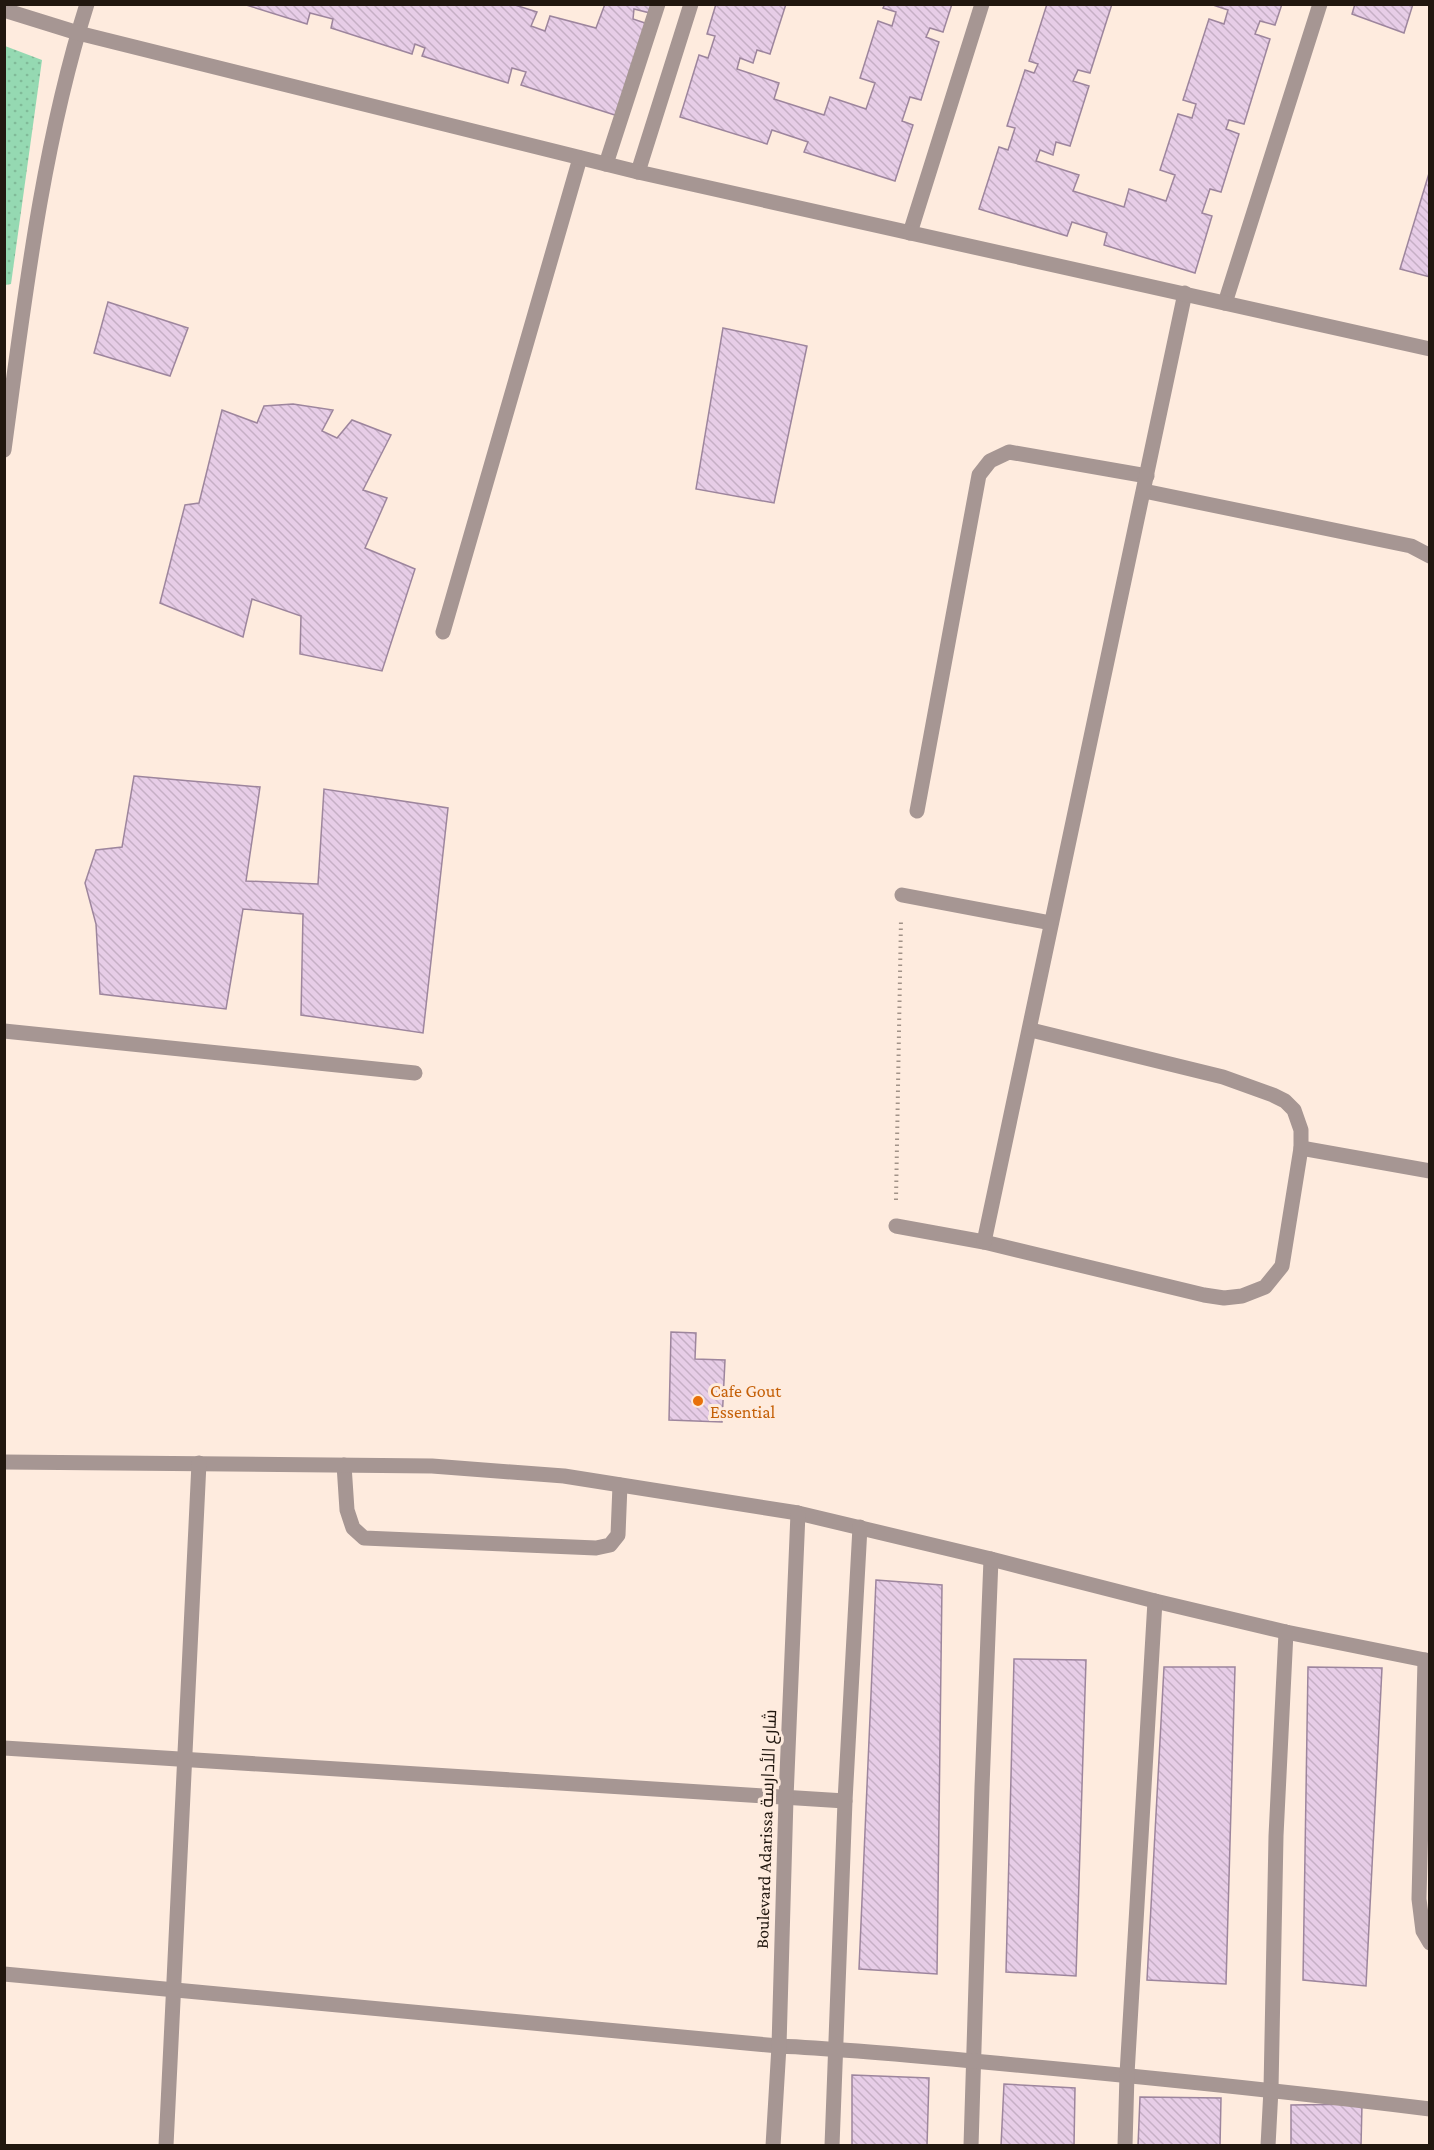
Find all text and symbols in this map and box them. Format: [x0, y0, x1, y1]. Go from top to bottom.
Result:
place label: Cafe Gout Essential [710, 1381, 782, 1422]
marker: Cafe Gout Essential [691, 1394, 705, 1408]
street label: Boulevard Adarissa شارع الأدارسة [752, 1709, 782, 1949]

